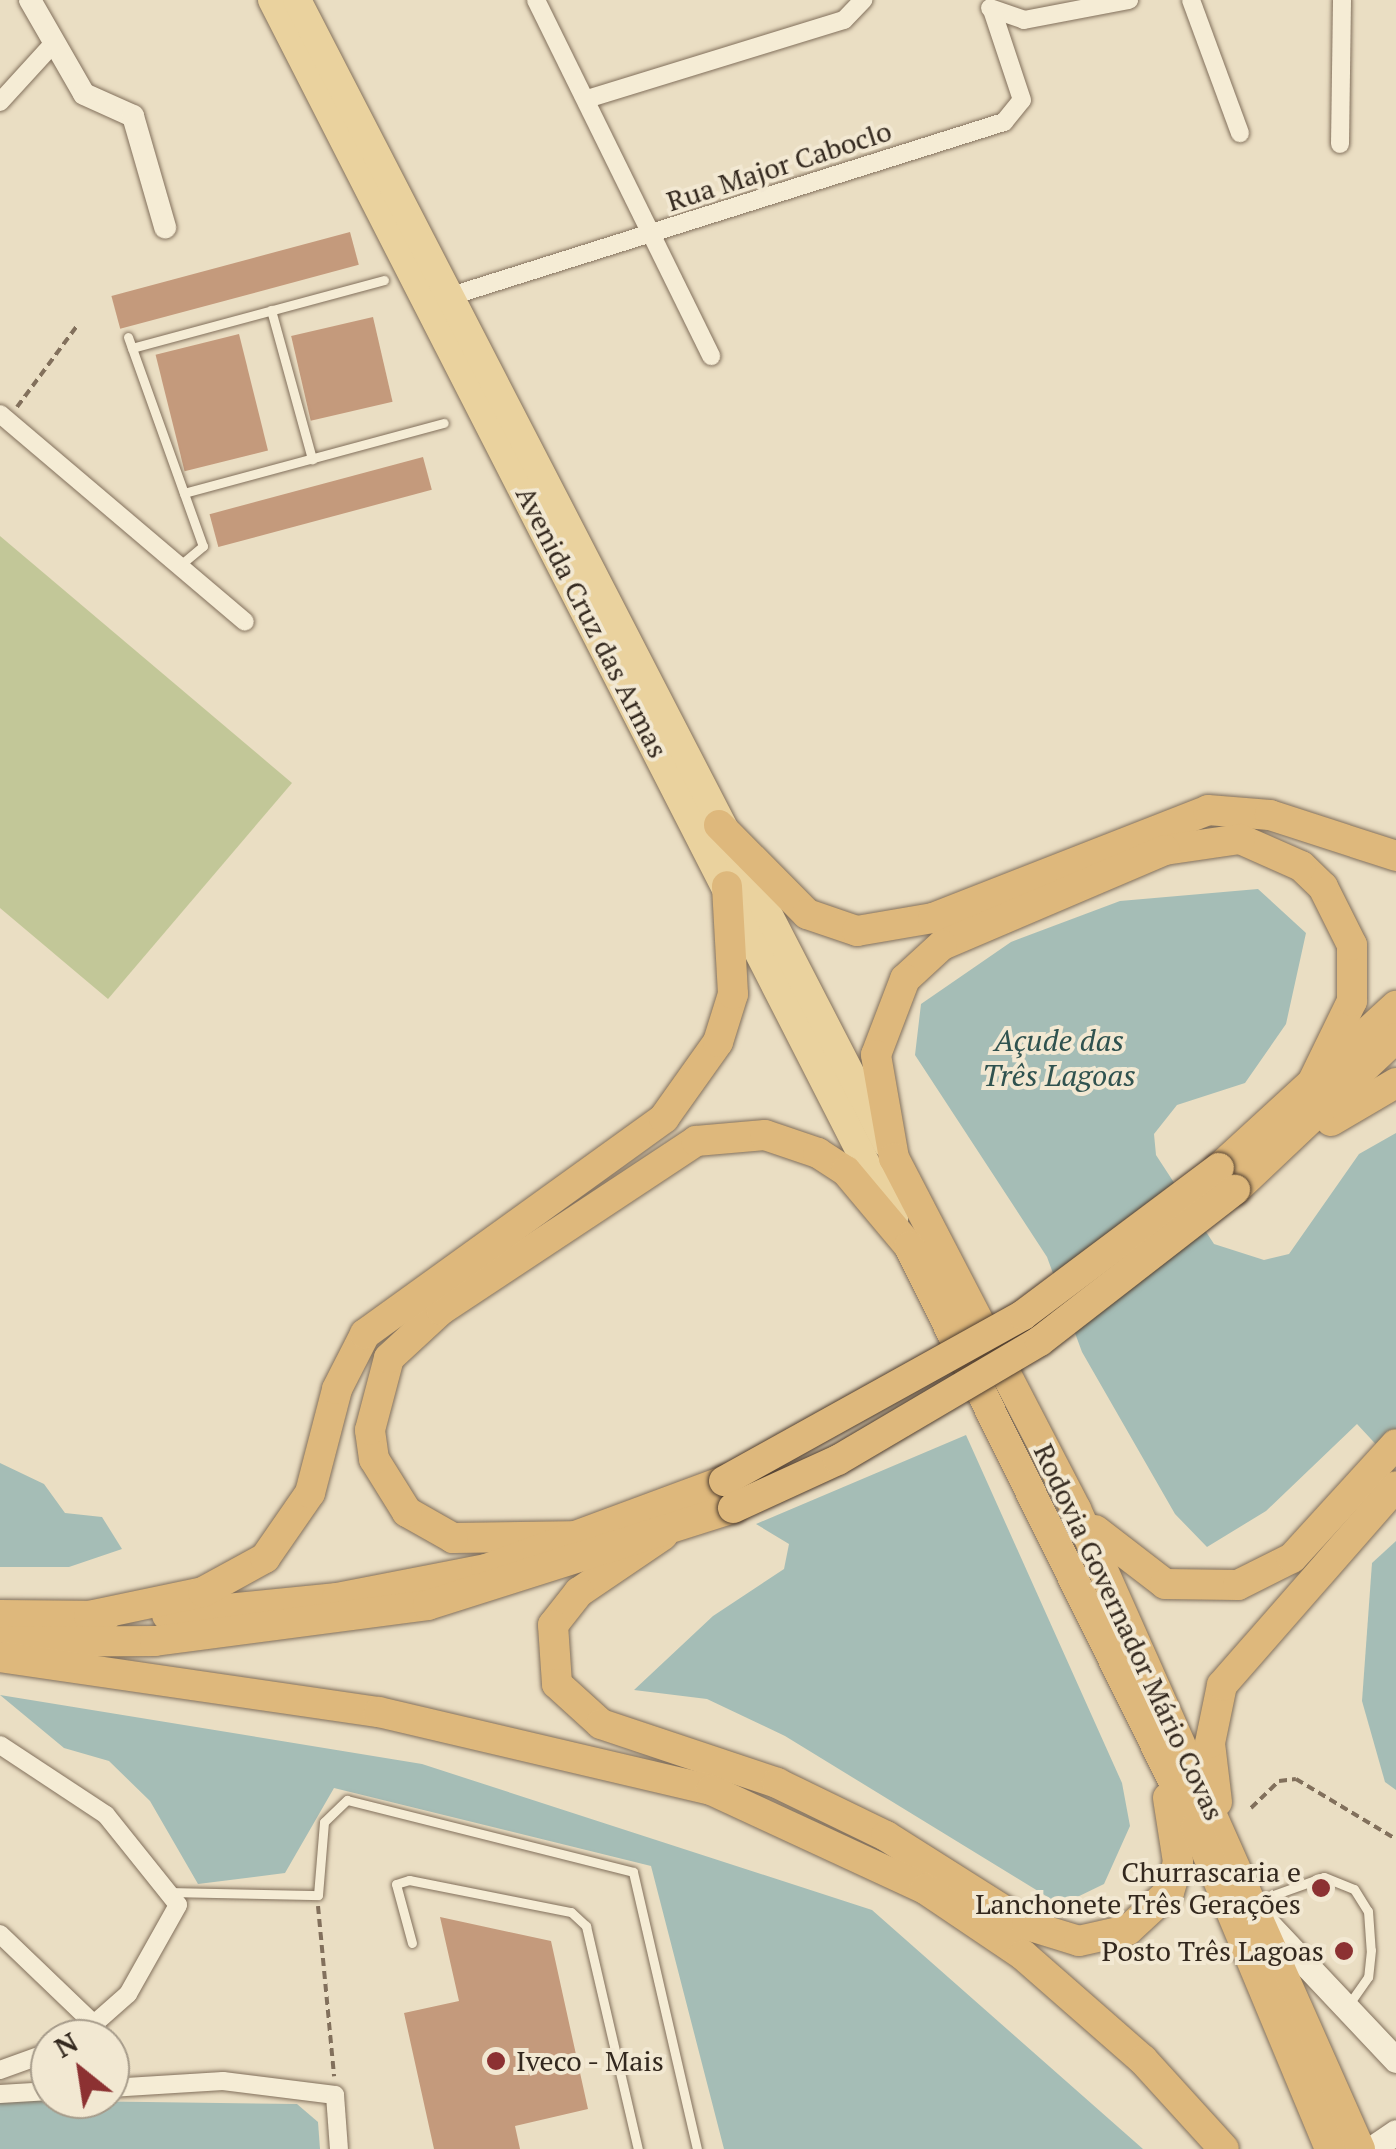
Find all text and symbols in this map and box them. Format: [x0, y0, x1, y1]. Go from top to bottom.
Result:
street label: Rua Major Caboclo [662, 114, 896, 218]
street label: Avenida Cruz das Armas [509, 480, 675, 764]
water label: Açude das Três Lagoas [982, 1022, 1136, 1092]
street label: Rodovia Governador Mário Covas [1027, 1438, 1231, 1826]
place label: Churrascaria e Lanchonete Três Gerações [975, 1855, 1301, 1921]
marker: Churrascaria e Lanchonete Três Gerações [1310, 1877, 1332, 1899]
place label: Posto Três Lagoas [1102, 1934, 1324, 1968]
marker: Posto Três Lagoas [1333, 1940, 1355, 1962]
north arrow [30, 2019, 130, 2119]
text: N [47, 2023, 84, 2066]
place label: Iveco - Mais [516, 2044, 666, 2078]
marker: Iveco - Mais [485, 2050, 507, 2072]

